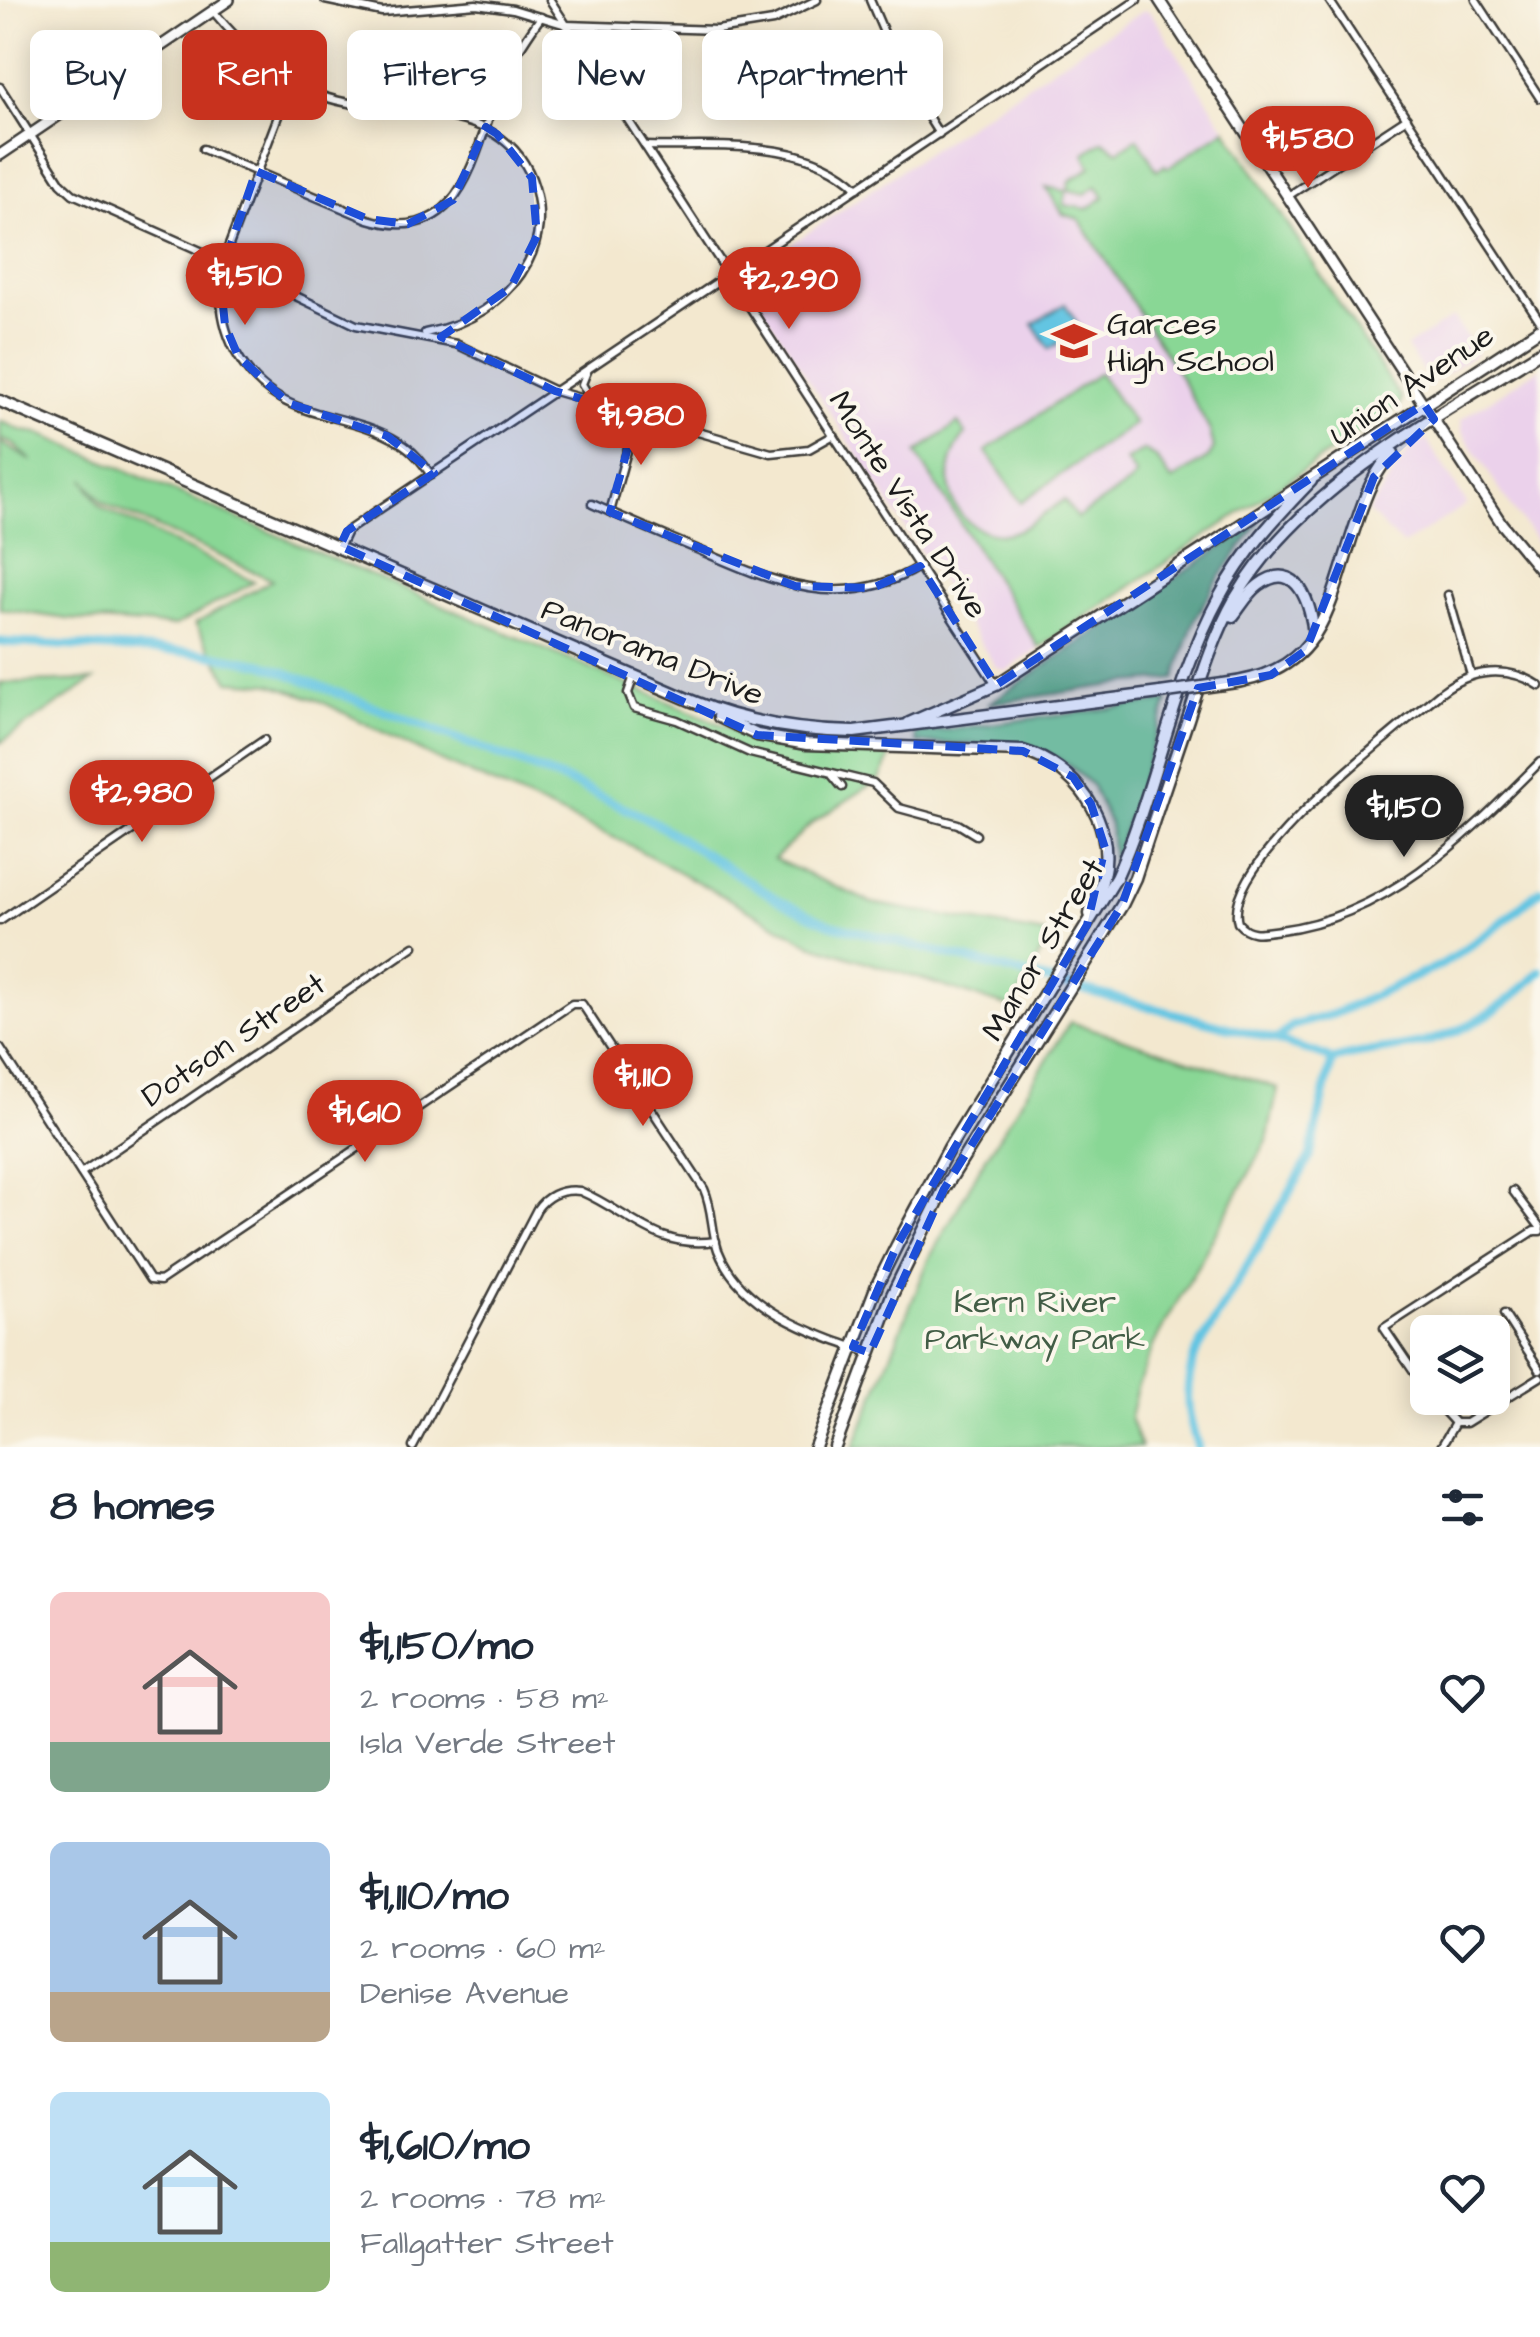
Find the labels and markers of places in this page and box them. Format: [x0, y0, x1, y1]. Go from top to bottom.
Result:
pin: $1,580 [1227, 106, 1389, 191]
pin: $1,510 [164, 243, 326, 328]
pin: $2,290 [708, 247, 870, 332]
place label: Garces High School [1107, 302, 1274, 384]
school or university icon: Garces High School [1050, 317, 1098, 365]
pin: $1,980 [560, 383, 722, 468]
pin: $2,980 [61, 760, 223, 845]
pin: $1,150 [1323, 775, 1485, 860]
pin: $1,110 [562, 1044, 724, 1129]
pin: $1,610 [284, 1080, 446, 1165]

